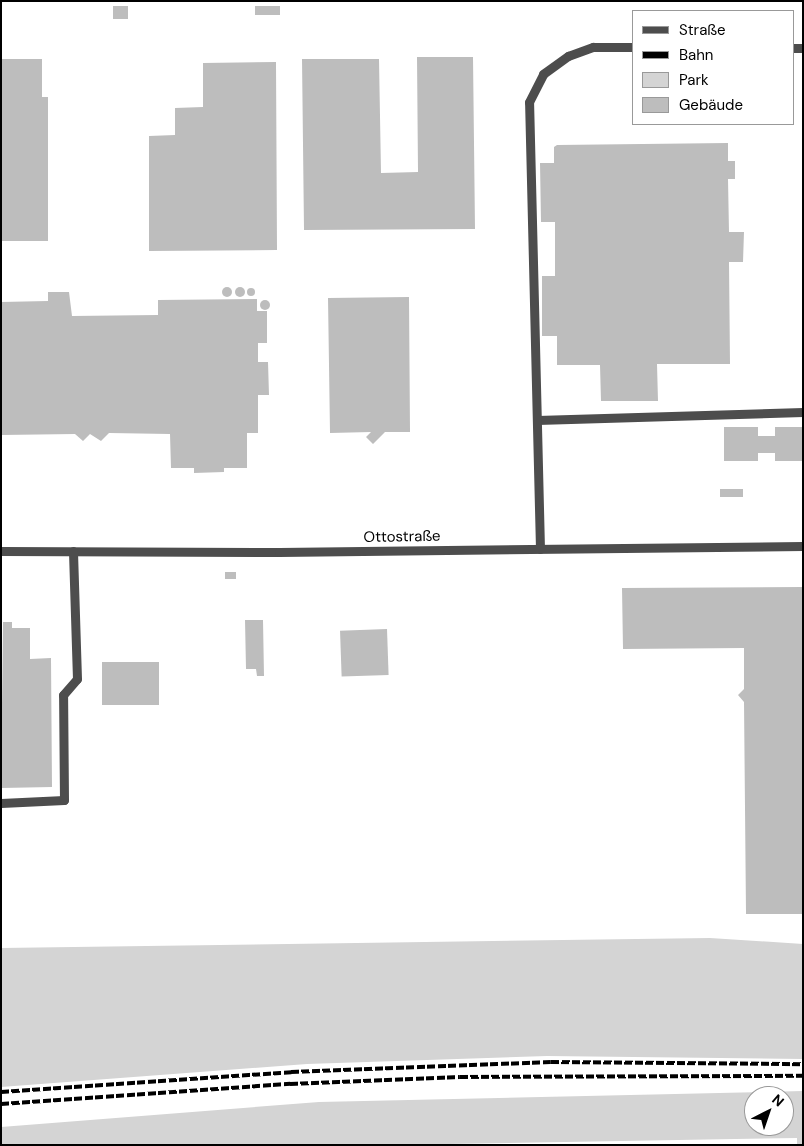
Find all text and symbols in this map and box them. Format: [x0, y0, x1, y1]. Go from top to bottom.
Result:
legend [632, 10, 794, 125]
text: Straße [679, 20, 726, 40]
text: Bahn [679, 45, 713, 65]
text: Park [679, 70, 709, 90]
text: Gebäude [679, 95, 743, 115]
street label: Ottostraße [363, 527, 441, 547]
north arrow [744, 1086, 794, 1136]
text: N [768, 1090, 788, 1111]

